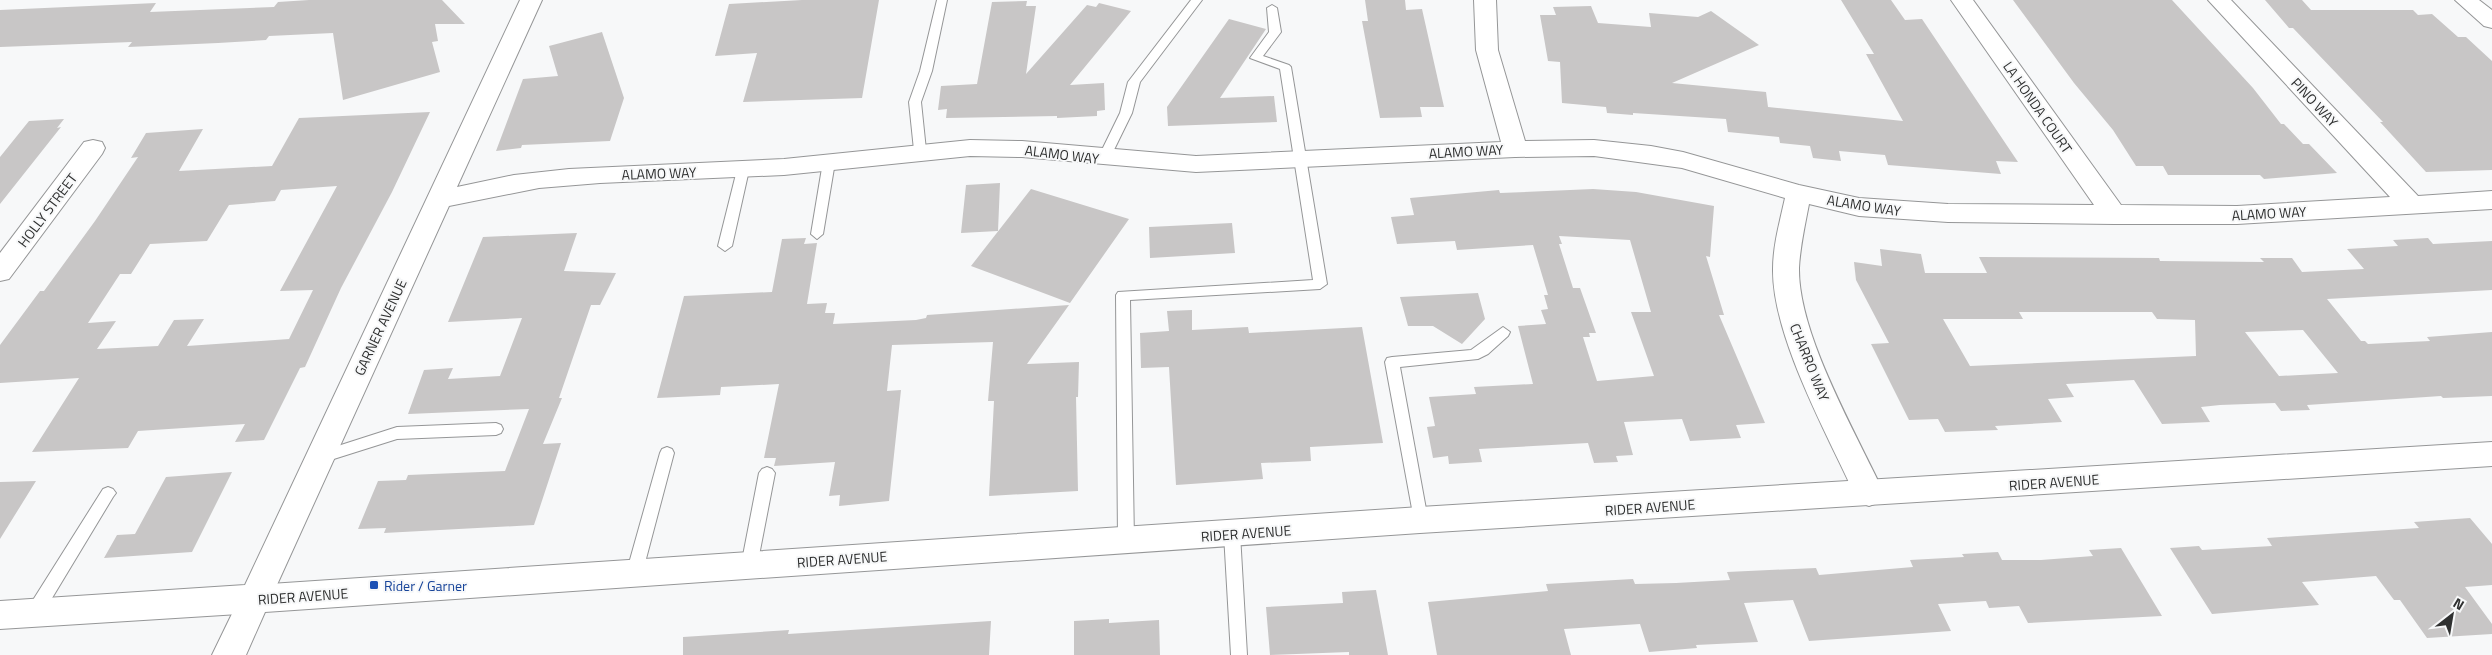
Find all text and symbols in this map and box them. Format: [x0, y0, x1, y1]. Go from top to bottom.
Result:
street label: LA HONDA COURT [1998, 57, 2078, 158]
street label: PINO WAY [2287, 73, 2344, 132]
street label: ALAMO WAY [1024, 139, 1101, 169]
street label: ALAMO WAY [1428, 139, 1504, 163]
street label: ALAMO WAY [621, 161, 697, 185]
street label: HOLLY STREET [12, 168, 82, 251]
street label: ALAMO WAY [1825, 189, 1903, 221]
street label: ALAMO WAY [2231, 201, 2307, 225]
street label: GARNER AVENUE [348, 275, 412, 379]
street label: CHARRO WAY [1785, 320, 1835, 405]
street label: RIDER AVENUE [2008, 468, 2100, 496]
street label: RIDER AVENUE [1604, 493, 1696, 521]
street label: RIDER AVENUE [1200, 519, 1292, 547]
street label: RIDER AVENUE [796, 545, 888, 573]
place label: Rider / Garner [384, 575, 467, 596]
marker: Rider / Garner [368, 579, 380, 591]
street label: RIDER AVENUE [257, 582, 349, 610]
north arrow [2427, 590, 2477, 640]
text: N [2449, 592, 2469, 615]

